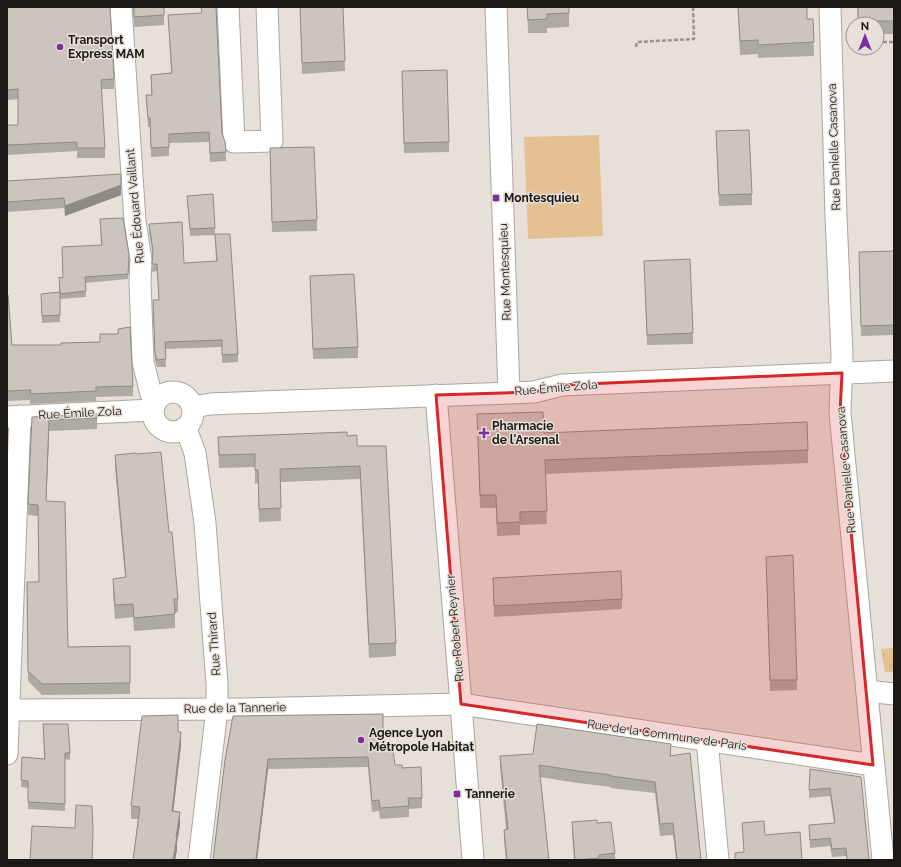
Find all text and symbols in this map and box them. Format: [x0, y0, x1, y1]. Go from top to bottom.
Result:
north arrow [845, 16, 885, 56]
text: N [861, 20, 869, 33]
place label: Transport Express MAM [68, 33, 145, 61]
marker: Transport Express MAM [55, 42, 65, 52]
street label: Rue Danielle Casanova [825, 83, 843, 211]
street label: Rue Édouard Vaillant [123, 148, 147, 264]
place label: Montesquieu [504, 191, 579, 205]
marker: Montesquieu [491, 193, 501, 203]
street label: Rue Montesquieu [496, 223, 514, 321]
street label: Rue Émile Zola [514, 377, 598, 399]
street label: Rue Émile Zola [38, 404, 122, 422]
street label: Rue Danielle Casanova [833, 406, 859, 534]
place label: Pharmacie de l'Arsenal [492, 419, 559, 447]
marker: Pharmacie de l'Arsenal [479, 428, 489, 438]
street label: Rue Robert Reynier [443, 573, 467, 682]
street label: Rue Thirard [205, 612, 223, 676]
street label: Rue de la Tannerie [184, 700, 286, 716]
street label: Rue de la Commune de Paris [586, 717, 748, 753]
place label: Agence Lyon Métropole Habitat [369, 726, 474, 754]
marker: Agence Lyon Métropole Habitat [356, 735, 366, 745]
place label: Tannerie [465, 787, 515, 801]
marker: Tannerie [452, 789, 462, 799]

